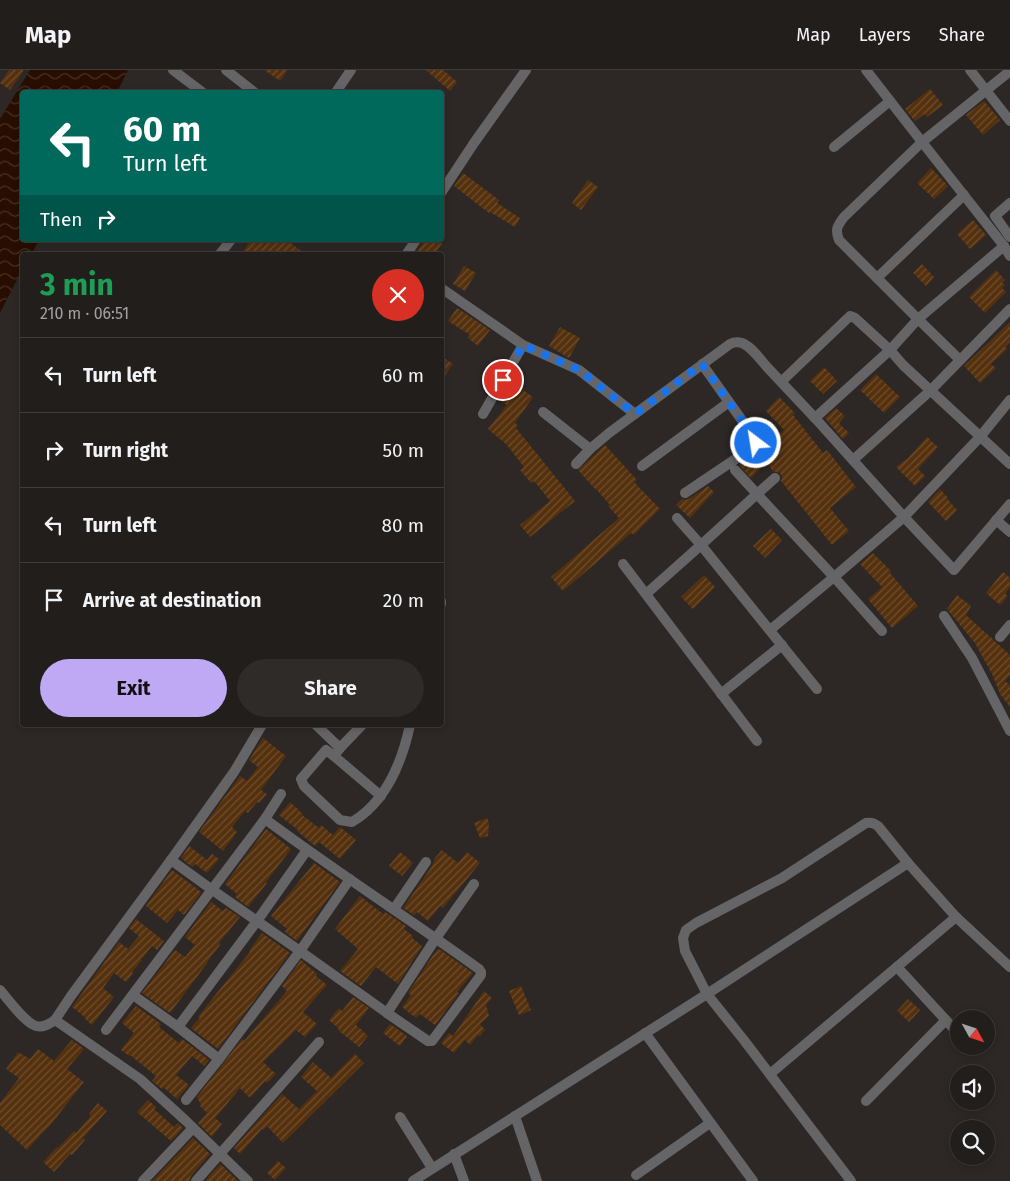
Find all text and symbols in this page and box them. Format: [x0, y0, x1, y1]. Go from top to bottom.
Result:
text: Map [25, 21, 71, 49]
text: Map [796, 24, 831, 46]
text: Layers [859, 24, 911, 46]
text: Share [939, 24, 985, 46]
text: 60 m [123, 108, 201, 150]
icon: left [40, 110, 105, 175]
text: Turn left [123, 150, 207, 177]
icon: right [92, 205, 120, 233]
text: Then [40, 208, 82, 231]
text: 3 min [40, 267, 114, 303]
button: close [372, 269, 424, 321]
text: 210 m · 06:51 [40, 304, 129, 323]
pin [482, 359, 524, 401]
icon: left [40, 361, 68, 389]
text: Turn left [83, 364, 157, 387]
text: 60 m [382, 364, 424, 387]
icon: arrive [489, 366, 517, 394]
position arrow [729, 416, 781, 468]
icon: right [40, 436, 68, 464]
text: Turn right [83, 439, 168, 462]
text: 50 m [383, 439, 424, 462]
icon: left [40, 511, 68, 539]
text: Turn left [83, 514, 157, 537]
text: 80 m [382, 514, 424, 537]
icon: arrive [40, 586, 68, 614]
text: Arrive at destination [83, 589, 262, 612]
text: 20 m [383, 589, 424, 612]
button: Exit [40, 659, 227, 717]
button: Share [237, 659, 424, 717]
north arrow [950, 1010, 995, 1055]
map controls [950, 1010, 995, 1165]
button: sound [950, 1065, 995, 1110]
button: search [950, 1120, 995, 1165]

